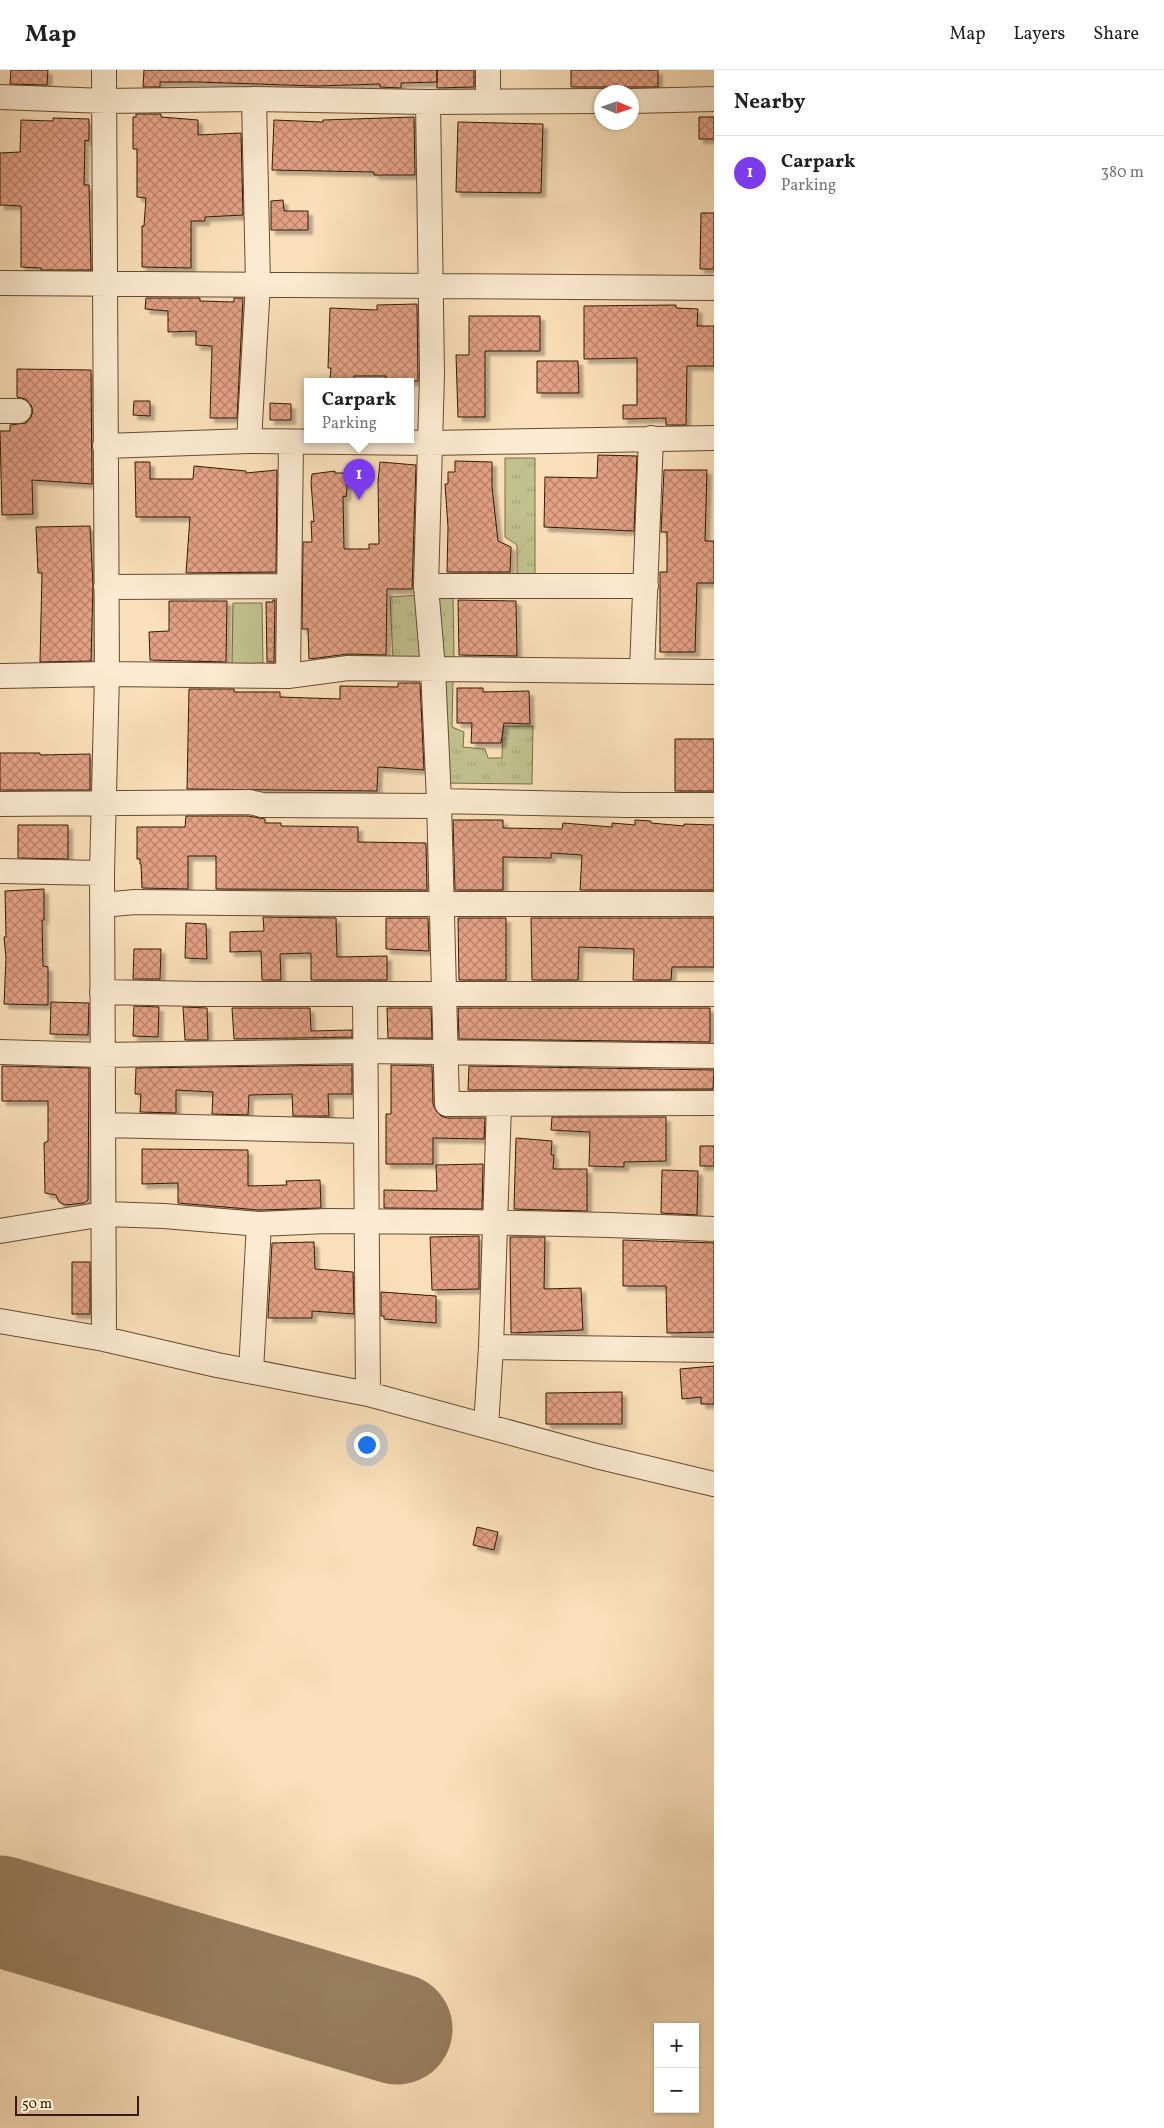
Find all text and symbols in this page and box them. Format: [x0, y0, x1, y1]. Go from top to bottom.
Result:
text: Map [25, 18, 76, 52]
text: Map [949, 22, 985, 47]
text: Layers [1013, 22, 1065, 47]
text: Share [1093, 22, 1139, 47]
north arrow [594, 85, 639, 130]
text: Nearby [734, 88, 805, 117]
text: Carpark [781, 149, 856, 175]
text: 1 [747, 162, 753, 184]
text: 380 m [1101, 162, 1144, 184]
text: Parking [781, 175, 836, 197]
popup [304, 378, 414, 443]
text: Carpark [322, 387, 396, 413]
text: Parking [322, 413, 377, 435]
pin: 1 [343, 459, 375, 500]
your location [354, 1432, 380, 1458]
map controls [654, 2023, 699, 2113]
button: + [654, 2023, 699, 2068]
button: − [654, 2068, 699, 2113]
scale bar [15, 2093, 139, 2116]
text: 50 m [22, 2095, 52, 2114]

